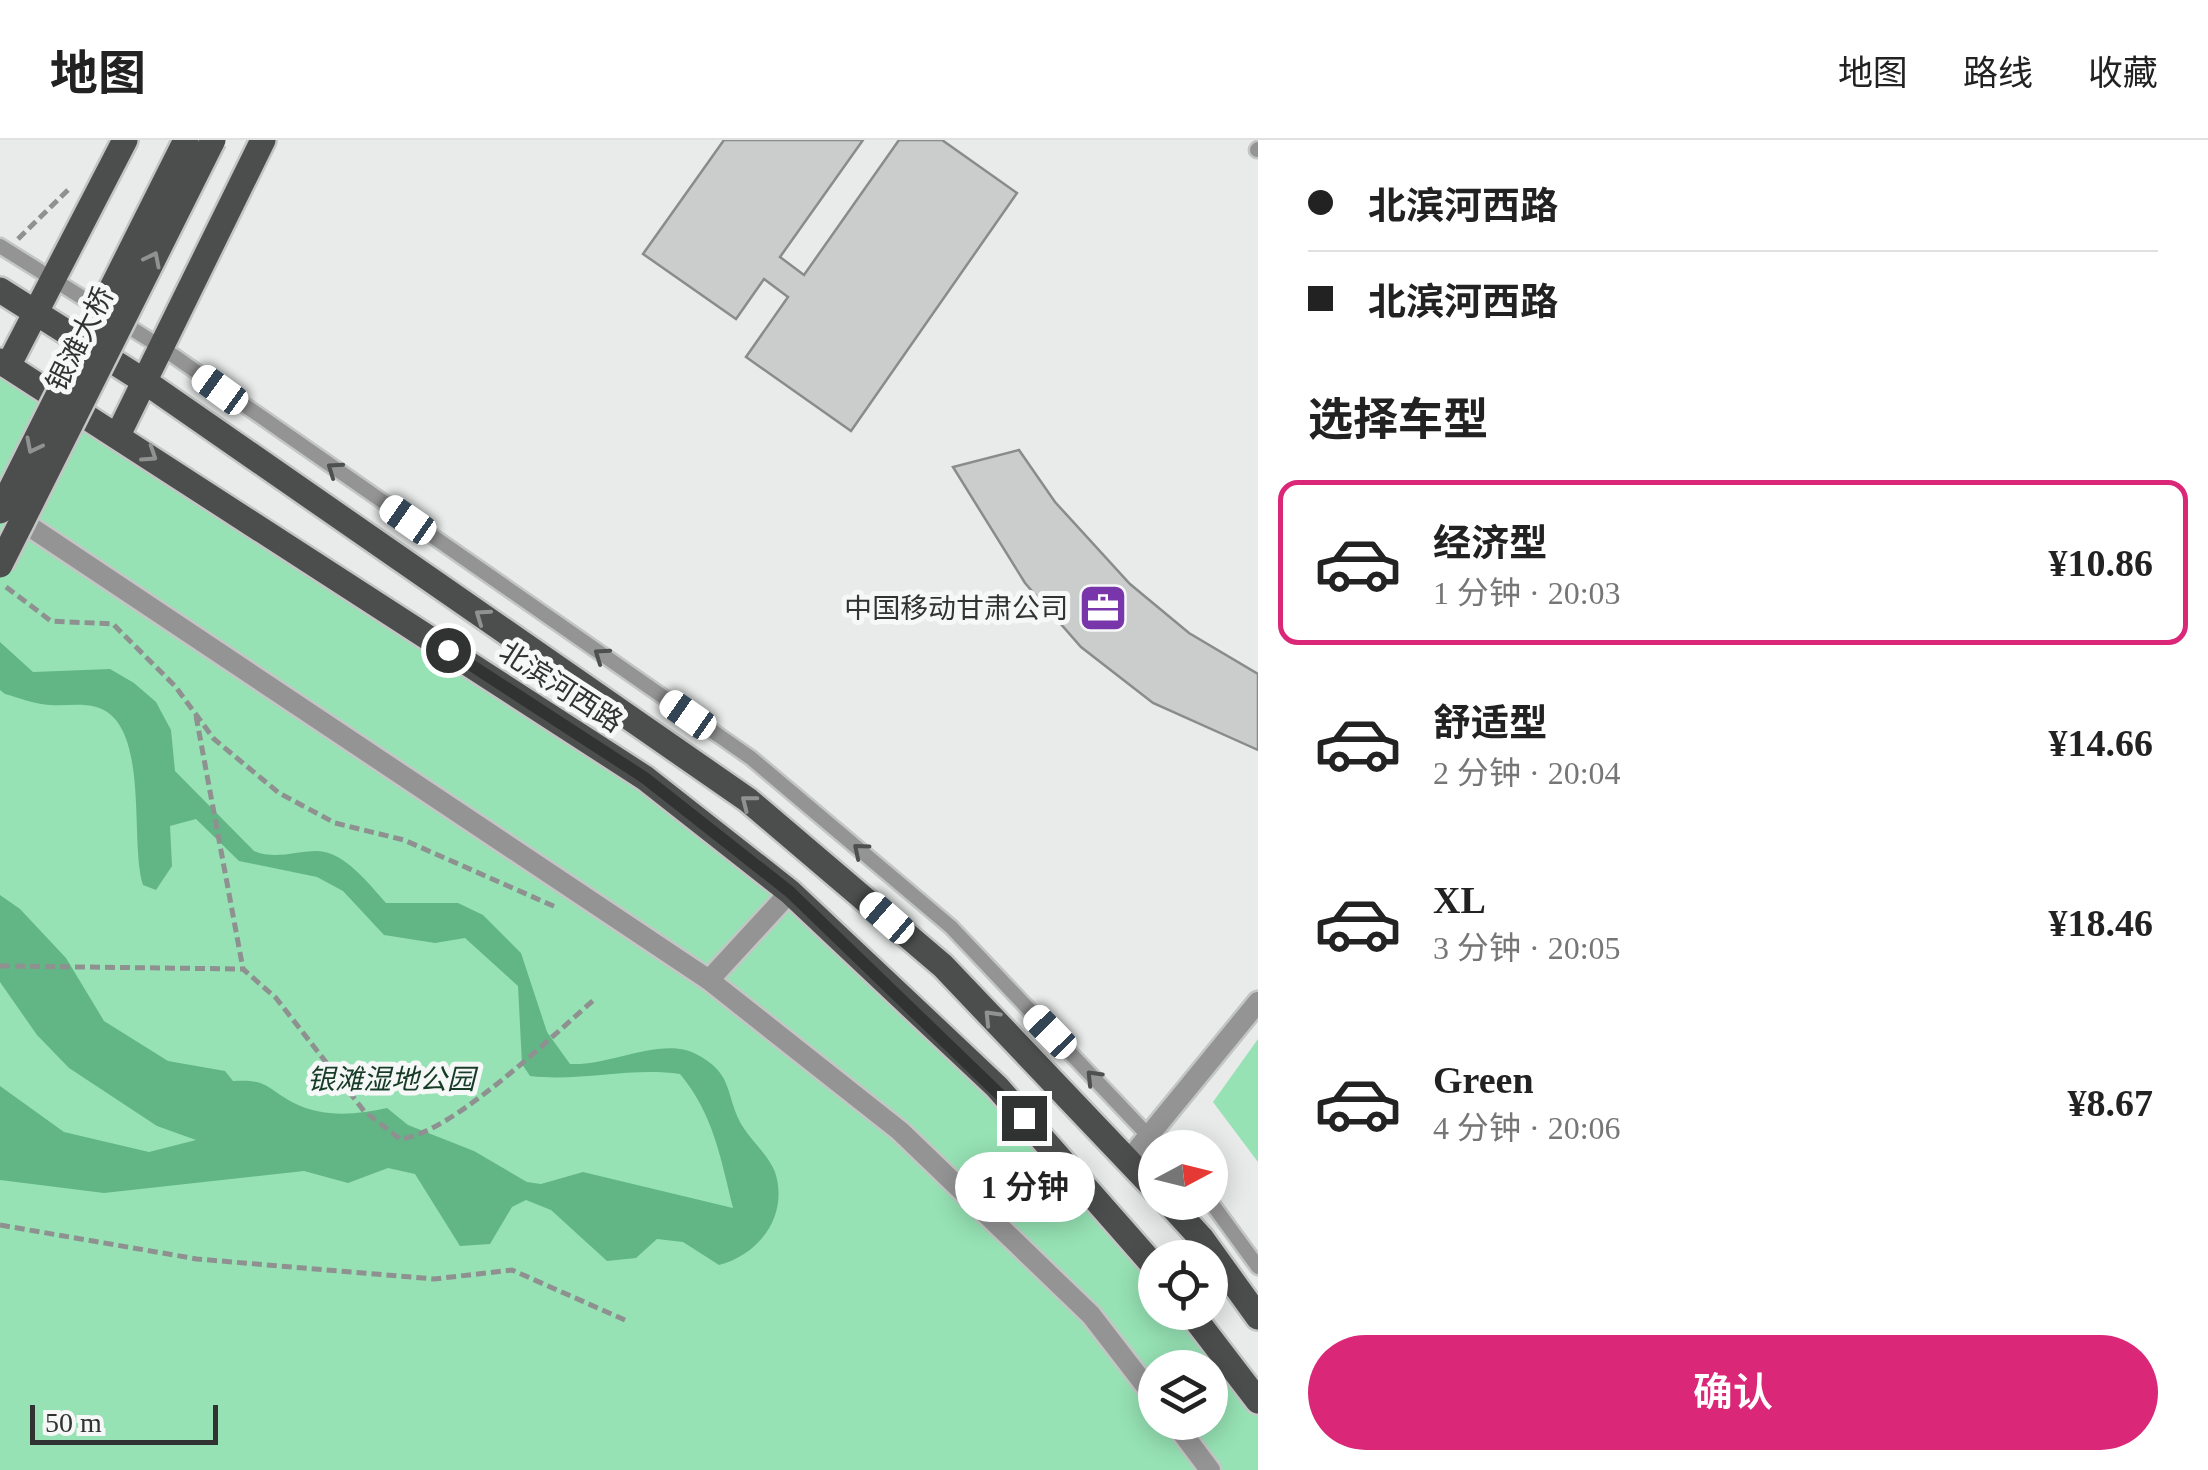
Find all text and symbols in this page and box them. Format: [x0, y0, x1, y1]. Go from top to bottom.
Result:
text: 地图 [50, 47, 146, 100]
text: 地图 [1838, 54, 1908, 93]
text: 路线 [1963, 54, 2033, 93]
text: 收藏 [2088, 54, 2158, 93]
text: 北滨河西路 [1368, 185, 1558, 227]
one-way arrow [141, 252, 161, 270]
text: 北滨河西路 [1368, 281, 1558, 323]
street label: 银滩大桥 [41, 282, 119, 396]
car [187, 360, 253, 420]
text: 选择车型 [1308, 395, 1488, 445]
one-way arrow [26, 436, 45, 454]
one-way arrow [139, 443, 157, 462]
one-way arrow [327, 463, 345, 481]
car [375, 491, 441, 549]
icon: car [1313, 518, 1403, 608]
text: 经济型 [1433, 522, 1547, 564]
text: ¥10.86 [2049, 542, 2153, 584]
text: 1 分钟 · 20:03 [1433, 575, 1621, 611]
office icon: 中国移动甘肃公司 [1077, 582, 1129, 634]
place label: 中国移动甘肃公司 [844, 593, 1068, 624]
one-way arrow [475, 610, 493, 628]
route start [426, 628, 471, 673]
street label: 北滨河西路 [494, 636, 628, 738]
one-way arrow [594, 649, 612, 667]
car [655, 686, 721, 744]
icon: car [1313, 698, 1403, 788]
text: 舒适型 [1433, 702, 1547, 744]
text: ¥14.66 [2049, 722, 2153, 764]
text: 2 分钟 · 20:04 [1433, 755, 1621, 791]
one-way arrow [742, 796, 760, 813]
one-way arrow [853, 844, 872, 862]
icon: car [1313, 878, 1403, 968]
text: XL [1433, 879, 1486, 921]
car [855, 887, 919, 949]
text: ¥18.46 [2049, 902, 2153, 944]
text: 3 分钟 · 20:05 [1433, 930, 1621, 966]
car [1018, 1000, 1082, 1064]
one-way arrow [985, 1010, 1003, 1029]
icon: car [1313, 1058, 1403, 1148]
text: Green [1433, 1059, 1534, 1101]
park label: 银滩湿地公园 [307, 1064, 479, 1095]
one-way arrow [1086, 1070, 1104, 1088]
text: ¥8.67 [2068, 1082, 2153, 1124]
route end [1002, 1096, 1047, 1141]
text: 4 分钟 · 20:06 [1433, 1110, 1621, 1146]
north arrow [1138, 1130, 1228, 1220]
map controls [1138, 1130, 1228, 1440]
callout: 1 分钟 [954, 1153, 1094, 1223]
text: 1 分钟 [981, 1169, 1069, 1205]
button: locate [1138, 1240, 1228, 1330]
button: 确认 [1308, 1335, 2158, 1450]
button: layers [1138, 1350, 1228, 1440]
scale bar [30, 1400, 218, 1444]
text: 50 m [45, 1407, 102, 1438]

